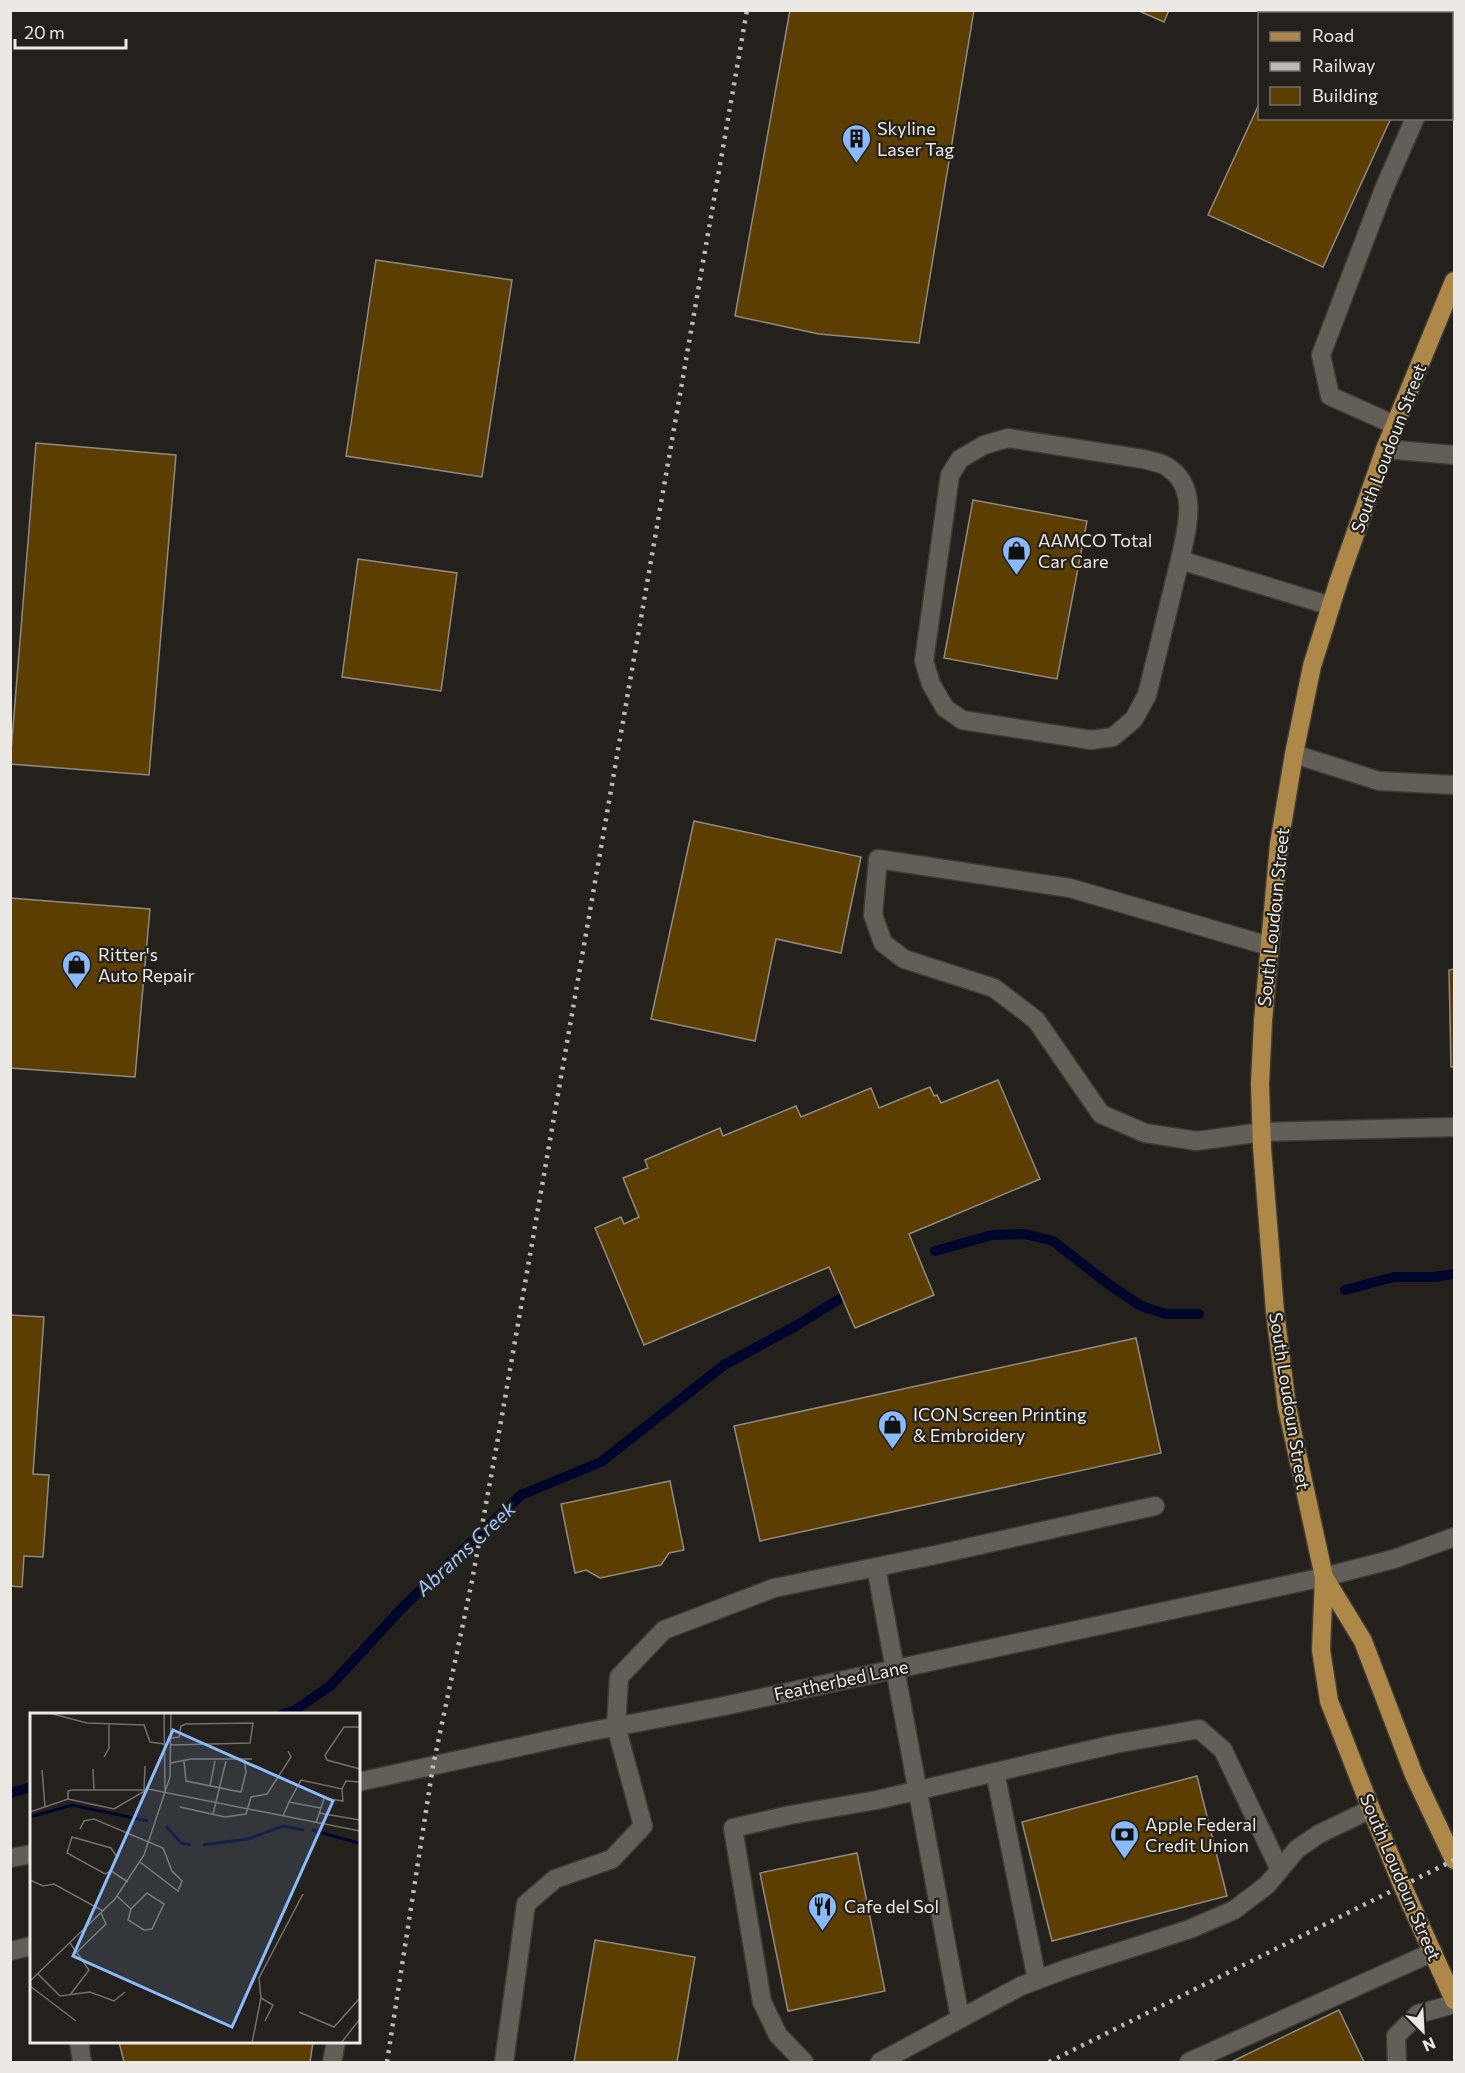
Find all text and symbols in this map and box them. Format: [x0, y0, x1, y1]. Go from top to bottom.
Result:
scale bar [15, 12, 126, 50]
legend [1258, 12, 1453, 120]
text: 20 m [24, 21, 65, 43]
text: Road [1312, 24, 1354, 46]
text: Railway [1312, 54, 1375, 76]
text: Building [1312, 84, 1378, 106]
place label: Skyline Laser Tag [877, 117, 954, 160]
building icon: Skyline Laser Tag [840, 122, 872, 164]
street label: South Loudoun Street [1346, 360, 1430, 536]
place label: AAMCO Total Car Care [1038, 529, 1152, 572]
shop icon: AAMCO Total Car Care [1001, 534, 1033, 576]
street label: South Loudoun Street [1253, 827, 1293, 1007]
place label: Ritter's Auto Repair [98, 943, 195, 986]
shop icon: Ritter's Auto Repair [61, 948, 93, 990]
street label: South Loudoun Street [1265, 1311, 1315, 1491]
place label: ICON Screen Printing & Embroidery [913, 1403, 1087, 1446]
shop icon: ICON Screen Printing & Embroidery [876, 1408, 908, 1450]
water label: Abrams Creek [409, 1495, 521, 1601]
street label: Featherbed Lane [772, 1655, 910, 1705]
inset map [30, 1713, 360, 2043]
street label: South Loudoun Street [1356, 1790, 1446, 1964]
place label: Apple Federal Credit Union [1145, 1813, 1257, 1856]
bank icon: Apple Federal Credit Union [1108, 1818, 1140, 1860]
restaurant icon: Cafe del Sol [807, 1890, 839, 1932]
place label: Cafe del Sol [844, 1895, 939, 1917]
north arrow [1393, 2001, 1453, 2061]
text: N [1420, 2034, 1439, 2056]

